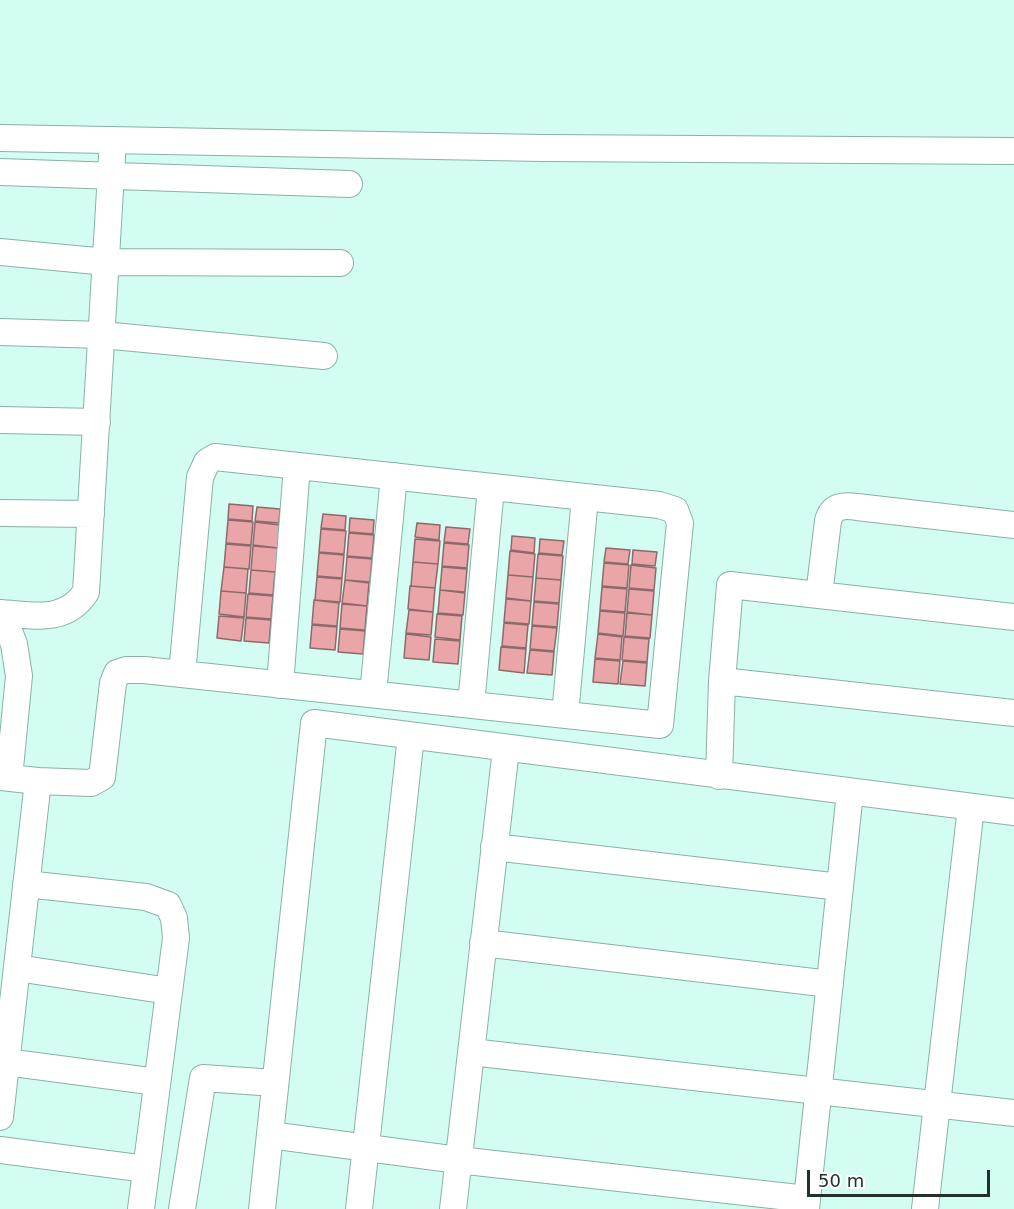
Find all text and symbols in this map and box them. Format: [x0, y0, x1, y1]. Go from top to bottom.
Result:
scale bar [810, 1158, 993, 1196]
text: 50 m [818, 1170, 864, 1191]

